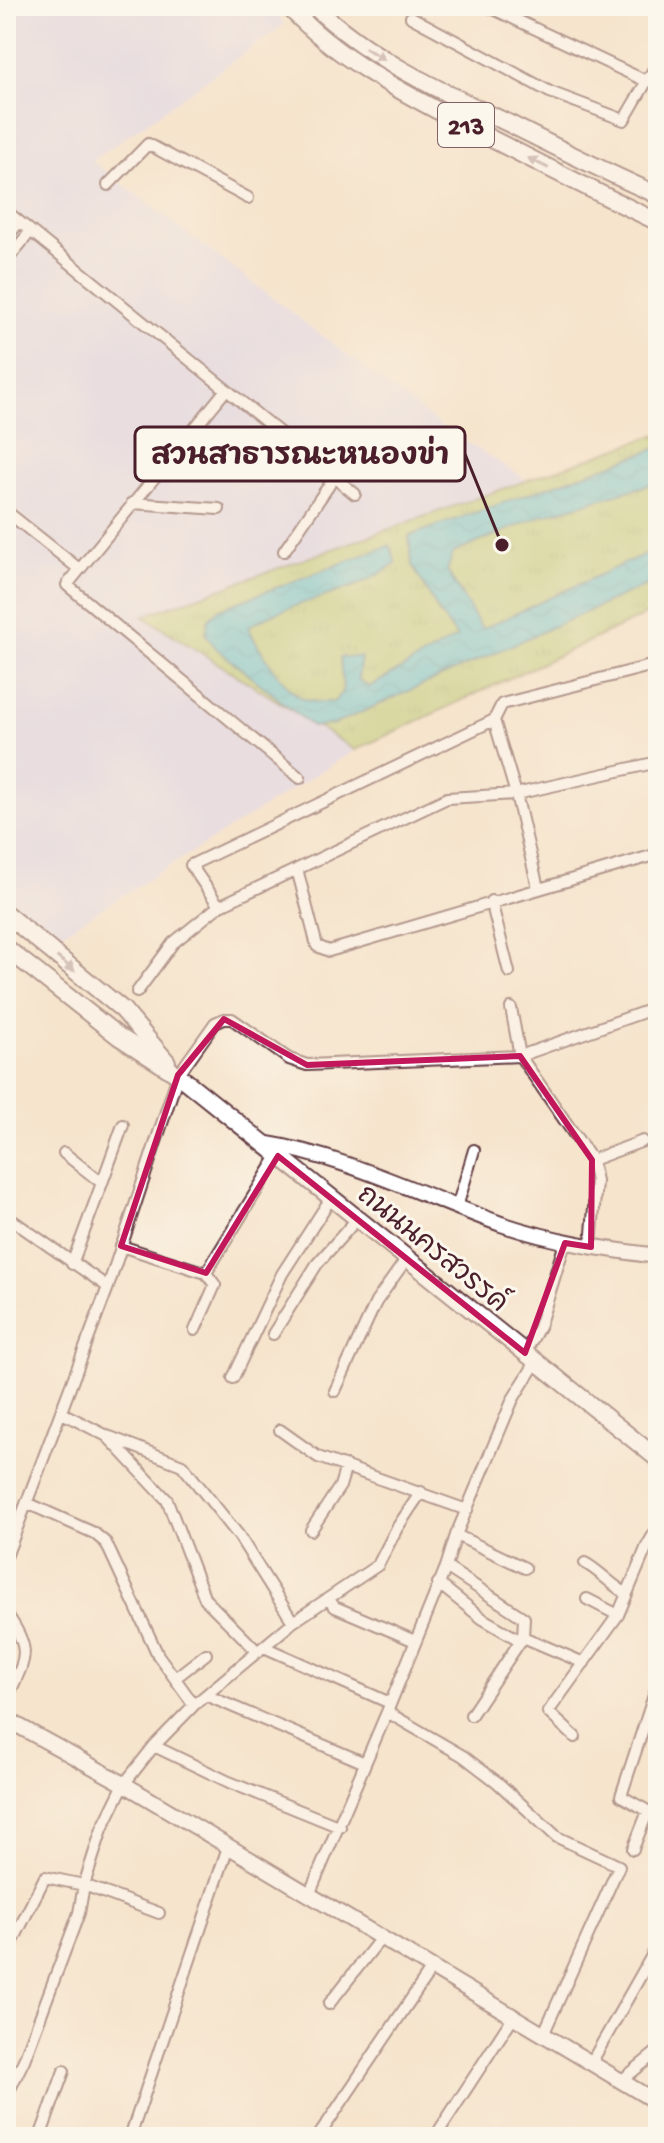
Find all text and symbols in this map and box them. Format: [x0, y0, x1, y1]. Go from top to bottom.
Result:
one-way arrow [364, 47, 386, 61]
road number: 213 [438, 103, 494, 147]
one-way arrow [526, 156, 549, 169]
callout: สวนสาธารณะหนองข่า [135, 427, 465, 481]
text: สวนสาธารณะหนองข่า [151, 435, 449, 476]
one-way arrow [56, 955, 76, 972]
street label: ถนนนครสวรรค์ [349, 1174, 518, 1321]

